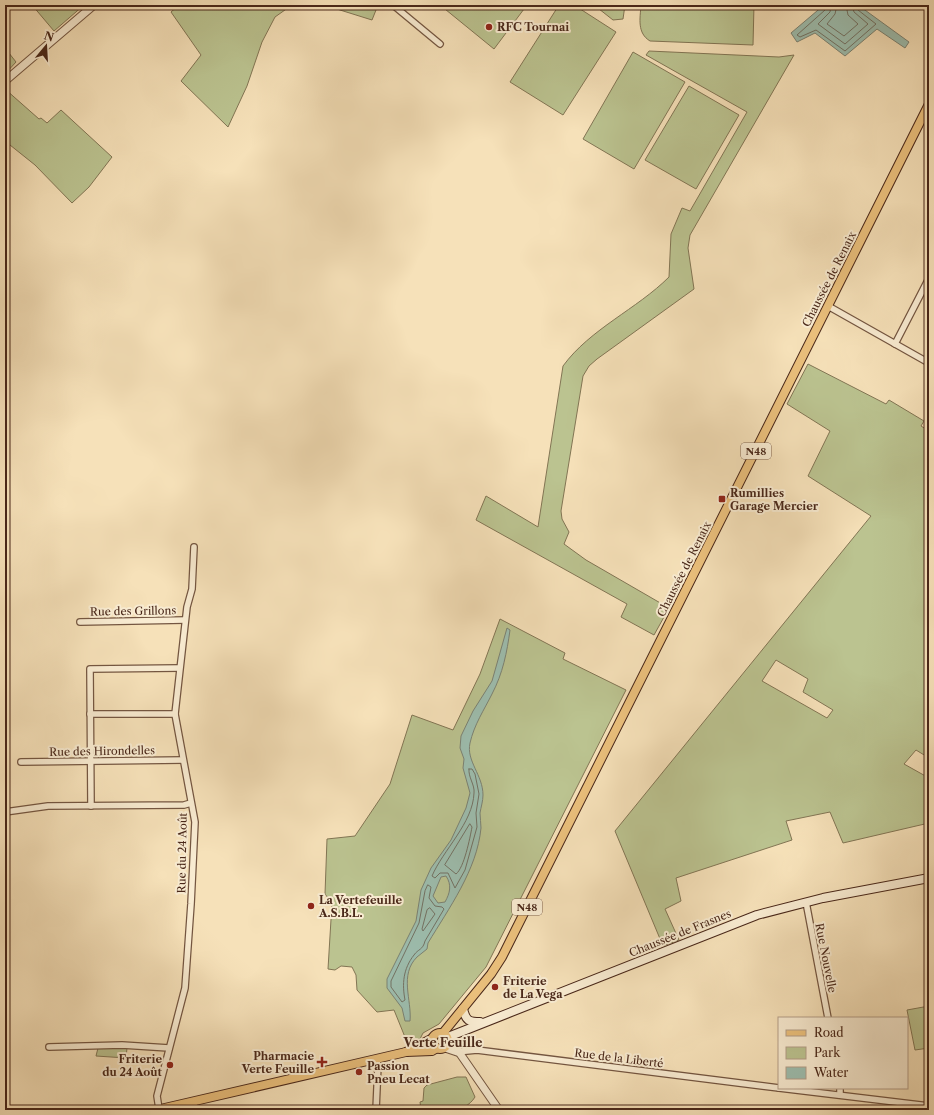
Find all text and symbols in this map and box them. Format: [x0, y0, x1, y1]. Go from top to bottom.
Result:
place label: RFC Tournai [497, 20, 569, 34]
marker: RFC Tournai [484, 22, 494, 32]
north arrow [26, 26, 66, 66]
text: N [42, 28, 56, 45]
street label: Chaussée de Renaix [799, 228, 859, 329]
road number: N48 [741, 443, 771, 459]
place label: Rumillies Garage Mercier [730, 486, 819, 513]
marker: Rumillies Garage Mercier [717, 494, 727, 504]
street label: Chaussée de Renaix [654, 518, 714, 619]
street label: Rue des Grillons [90, 603, 176, 619]
street label: Rue des Hirondelles [49, 743, 155, 759]
street label: Rue du 24 Août [174, 812, 190, 893]
place label: La Vertefeuille A.S.B.L. [318, 893, 403, 920]
road number: N48 [512, 899, 542, 915]
marker: La Vertefeuille A.S.B.L. [306, 901, 316, 911]
street label: Chaussée de Frasnes [627, 906, 733, 960]
street label: Rue Nouvelle [812, 922, 840, 994]
place label: Friterie de La Vega [503, 974, 563, 1001]
marker: Friterie de La Vega [490, 982, 500, 992]
legend [778, 1017, 908, 1089]
text: Road [814, 1025, 844, 1040]
district label: Verte Feuille [403, 1035, 482, 1050]
text: Park [814, 1045, 841, 1060]
street label: Rue de la Liberté [574, 1046, 664, 1070]
place label: Pharmacie Verte Feuille [241, 1049, 314, 1076]
place label: Friterie du 24 Août [102, 1052, 163, 1079]
marker: Pharmacie Verte Feuille [317, 1057, 327, 1067]
place label: Passion Pneu Lecat [367, 1059, 430, 1086]
marker: Friterie du 24 Août [165, 1060, 175, 1070]
text: Water [813, 1065, 848, 1080]
marker: Passion Pneu Lecat [354, 1067, 364, 1077]

